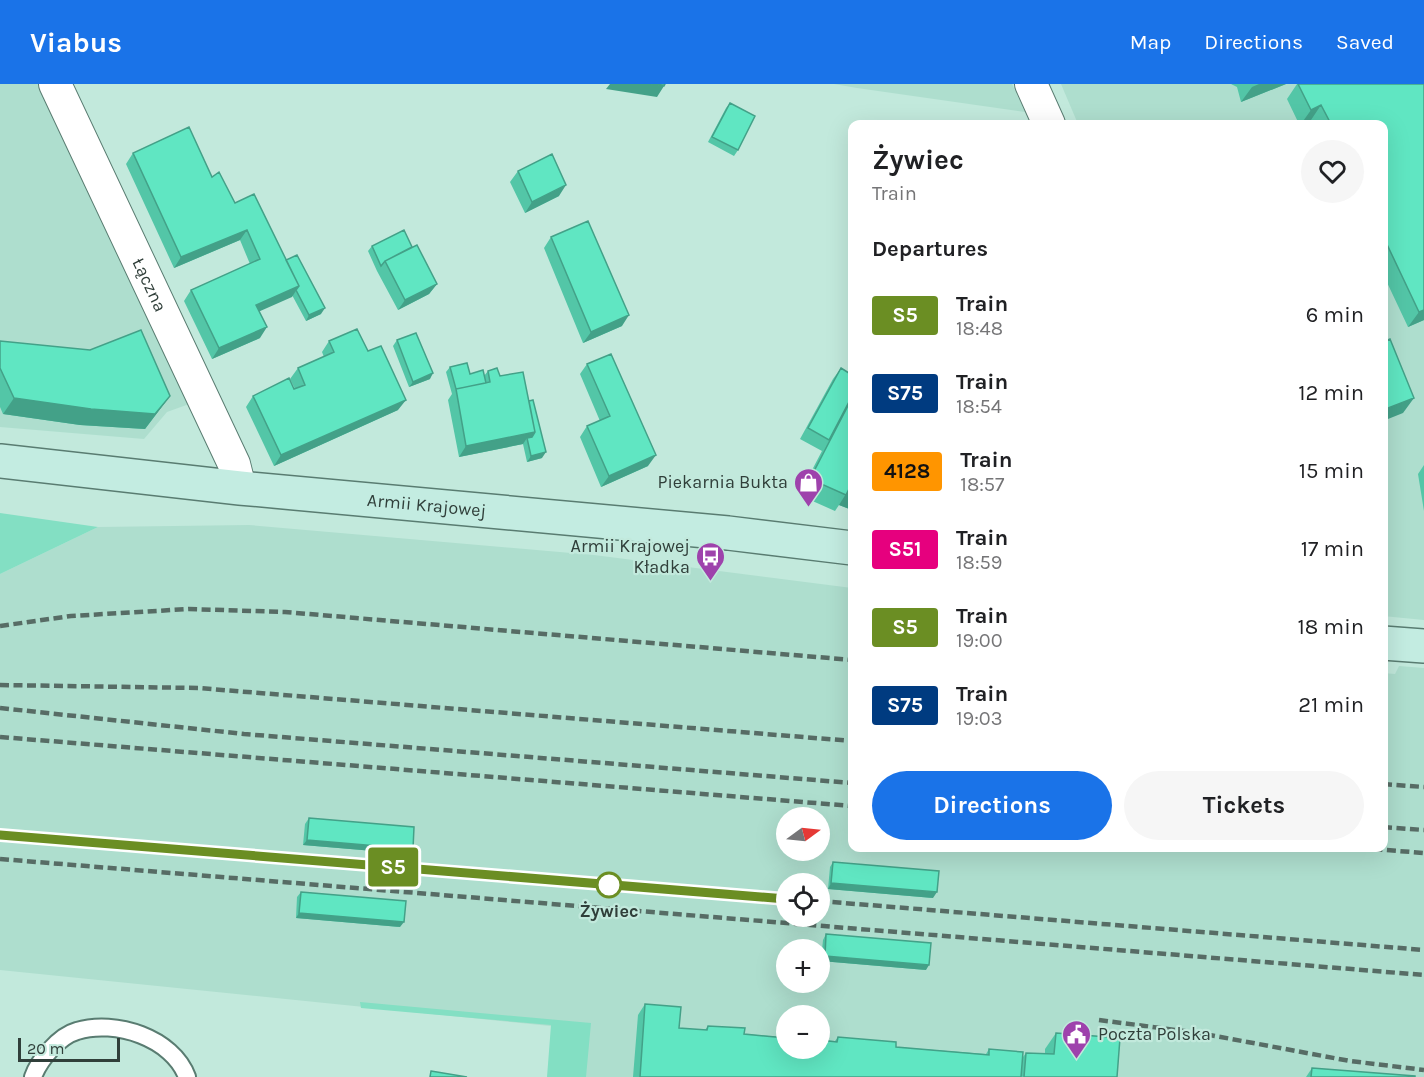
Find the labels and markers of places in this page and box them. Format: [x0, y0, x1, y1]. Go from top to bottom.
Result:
shop icon: Piekarnia Bukta [793, 466, 825, 508]
place label: Piekarnia Bukta [658, 471, 788, 493]
place label: Armii Krajowej Kładka [571, 535, 690, 578]
bus stop icon: Armii Krajowej Kładka [695, 540, 727, 582]
marker: Żywiec [596, 872, 622, 898]
place label: Żywiec [580, 900, 639, 922]
public building icon: Poczta Polska [1061, 1018, 1093, 1060]
place label: Poczta Polska [1098, 1023, 1211, 1045]

